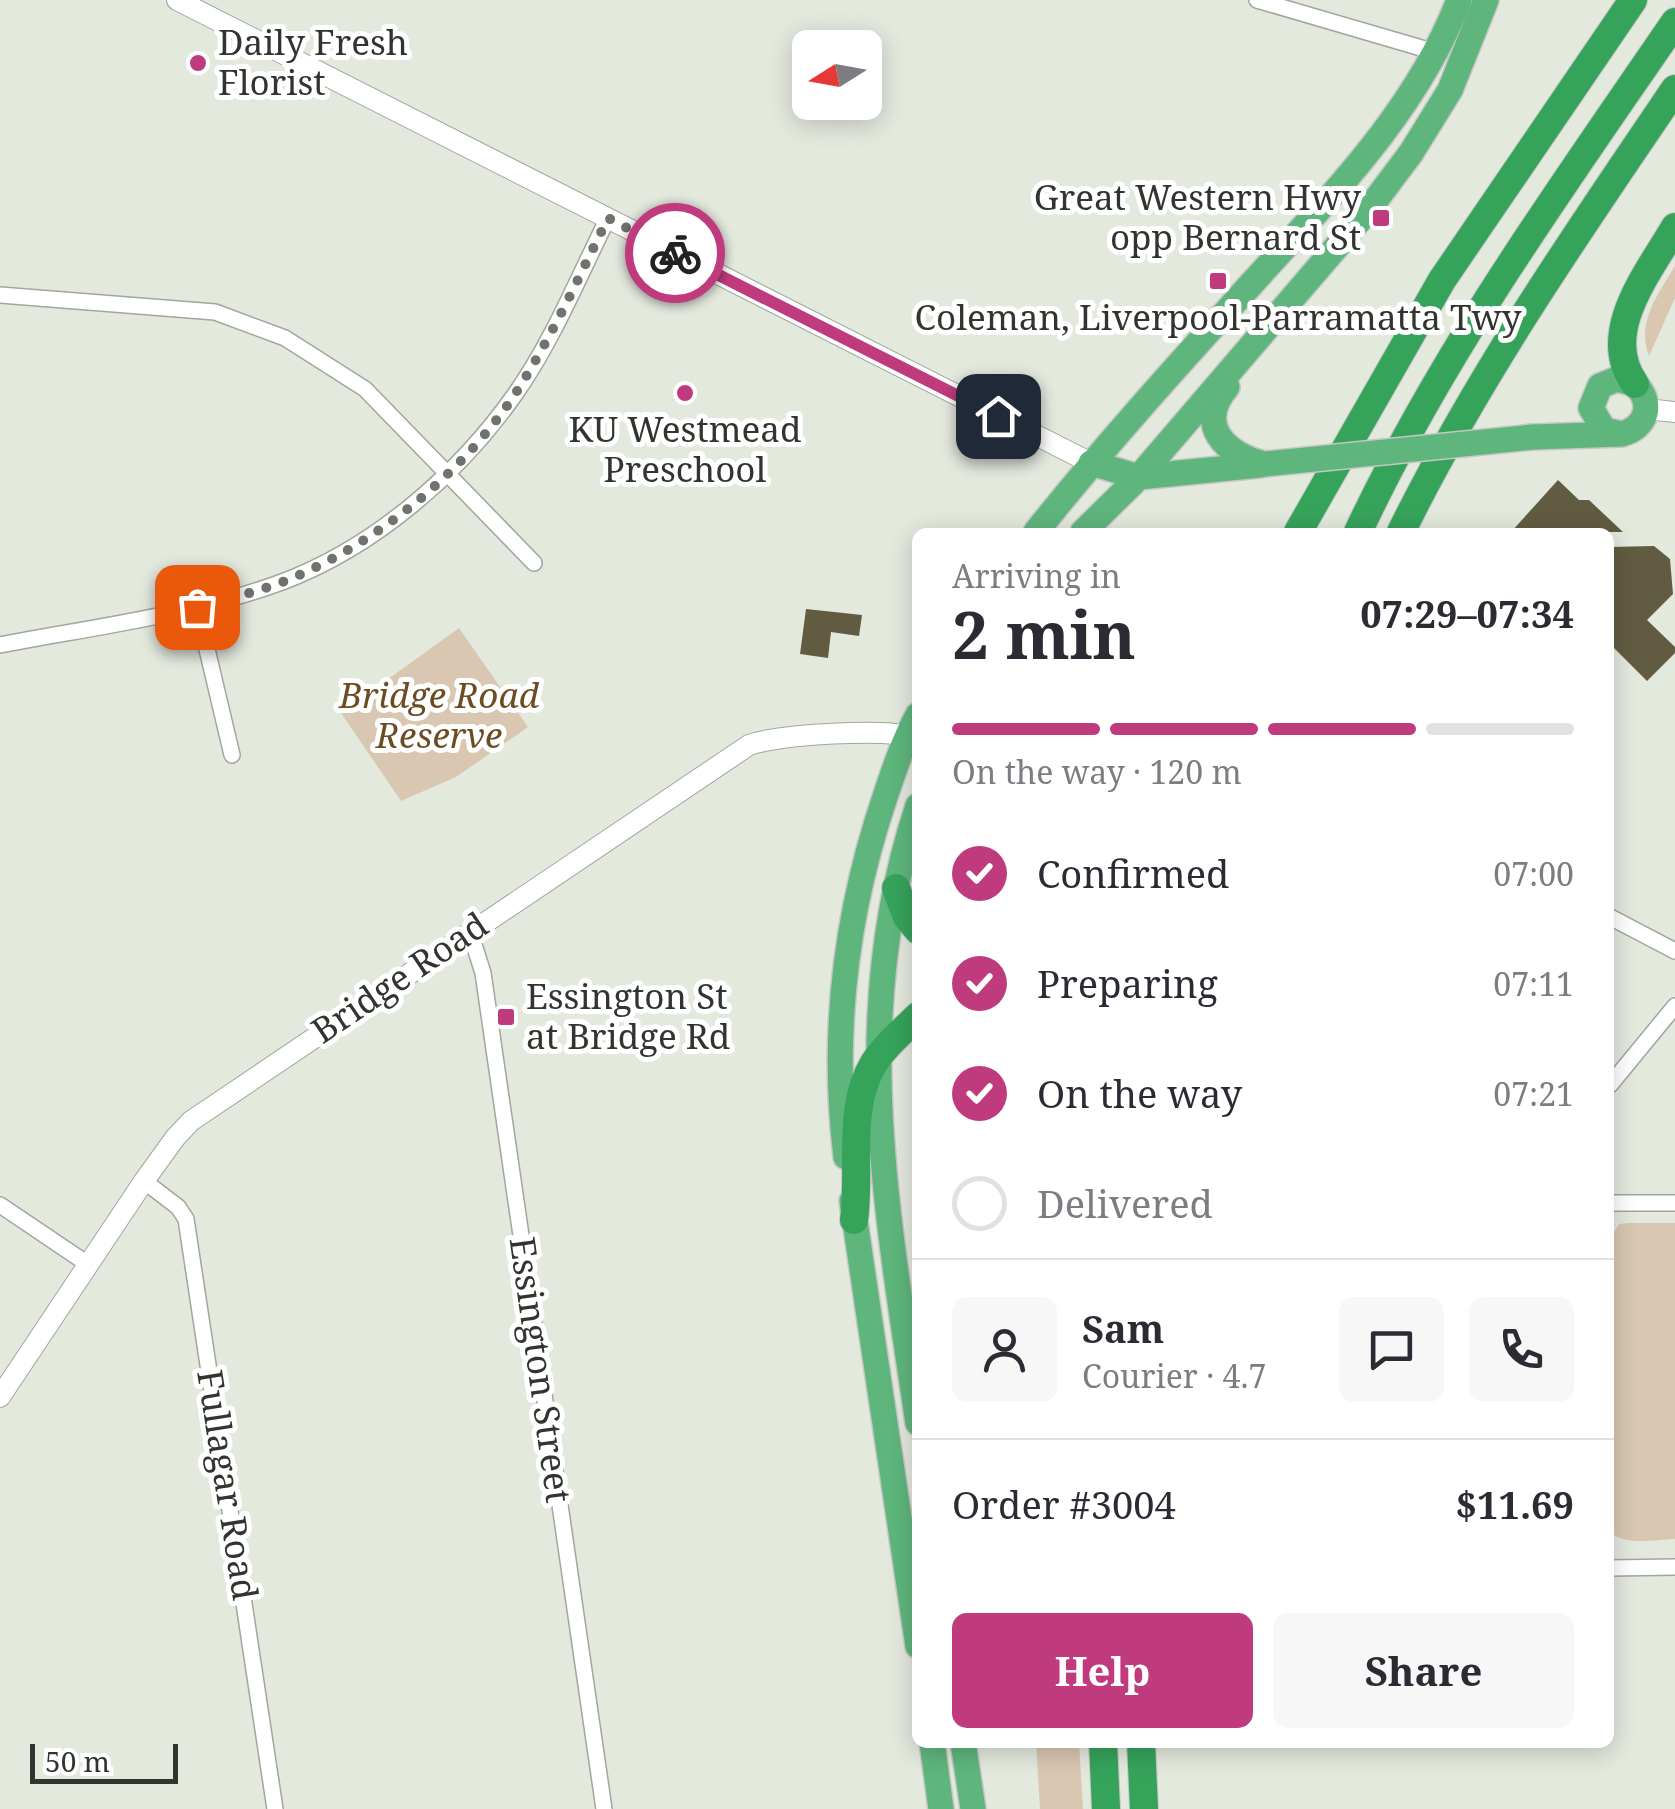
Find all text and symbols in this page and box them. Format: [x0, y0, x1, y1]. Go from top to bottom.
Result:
place label: Daily Fresh Florist [218, 18, 408, 105]
north arrow [792, 30, 882, 120]
map controls [792, 30, 882, 120]
marker: Daily Fresh Florist [187, 52, 209, 74]
place label: Great Western Hwy opp Bernard St [1034, 173, 1361, 260]
courier [625, 203, 725, 303]
marker: Great Western Hwy opp Bernard St [1370, 207, 1392, 229]
icon: bike [648, 226, 703, 281]
marker: Coleman, Liverpool-Parramatta Twy [1207, 270, 1229, 292]
place label: Coleman, Liverpool-Parramatta Twy [915, 293, 1522, 340]
pin [956, 374, 1041, 459]
marker: KU Westmead Preschool [674, 382, 696, 404]
icon: home [971, 389, 1026, 444]
place label: KU Westmead Preschool [568, 405, 802, 492]
text: Arriving in [952, 554, 1121, 597]
pin [155, 565, 240, 650]
icon: bag [170, 580, 225, 635]
text: 07:29–07:34 [1360, 587, 1574, 639]
text: 2 min [952, 590, 1136, 678]
park label: Bridge Road Reserve [338, 671, 540, 758]
text: On the way · 120 m [952, 750, 1242, 793]
icon: check [952, 846, 1007, 901]
text: Confirmed [1037, 847, 1229, 899]
text: 07:00 [1493, 852, 1574, 895]
street label: Bridge Road [302, 900, 496, 1053]
icon: check [952, 956, 1007, 1011]
text: Preparing [1037, 957, 1218, 1009]
text: 07:11 [1493, 962, 1574, 1005]
place label: Essington St at Bridge Rd [526, 972, 730, 1059]
marker: Essington St at Bridge Rd [495, 1006, 517, 1028]
icon: check [952, 1066, 1007, 1121]
text: On the way [1037, 1067, 1242, 1119]
text: 07:21 [1493, 1072, 1574, 1115]
text: Delivered [1037, 1177, 1213, 1229]
street label: Essington Street [500, 1234, 583, 1506]
button: person [952, 1297, 1057, 1402]
button: chat [1339, 1297, 1444, 1402]
button: phone [1469, 1297, 1574, 1402]
text: Sam [1082, 1302, 1164, 1354]
text: Courier · 4.7 [1082, 1354, 1266, 1397]
street label: Fullagar Road [187, 1366, 270, 1603]
text: Order #3004 [952, 1478, 1176, 1530]
text: $11.69 [1455, 1478, 1574, 1530]
button: Help [952, 1613, 1253, 1728]
button: Share [1273, 1613, 1574, 1728]
scale bar [30, 1739, 178, 1784]
text: 50 m [45, 1742, 110, 1780]

